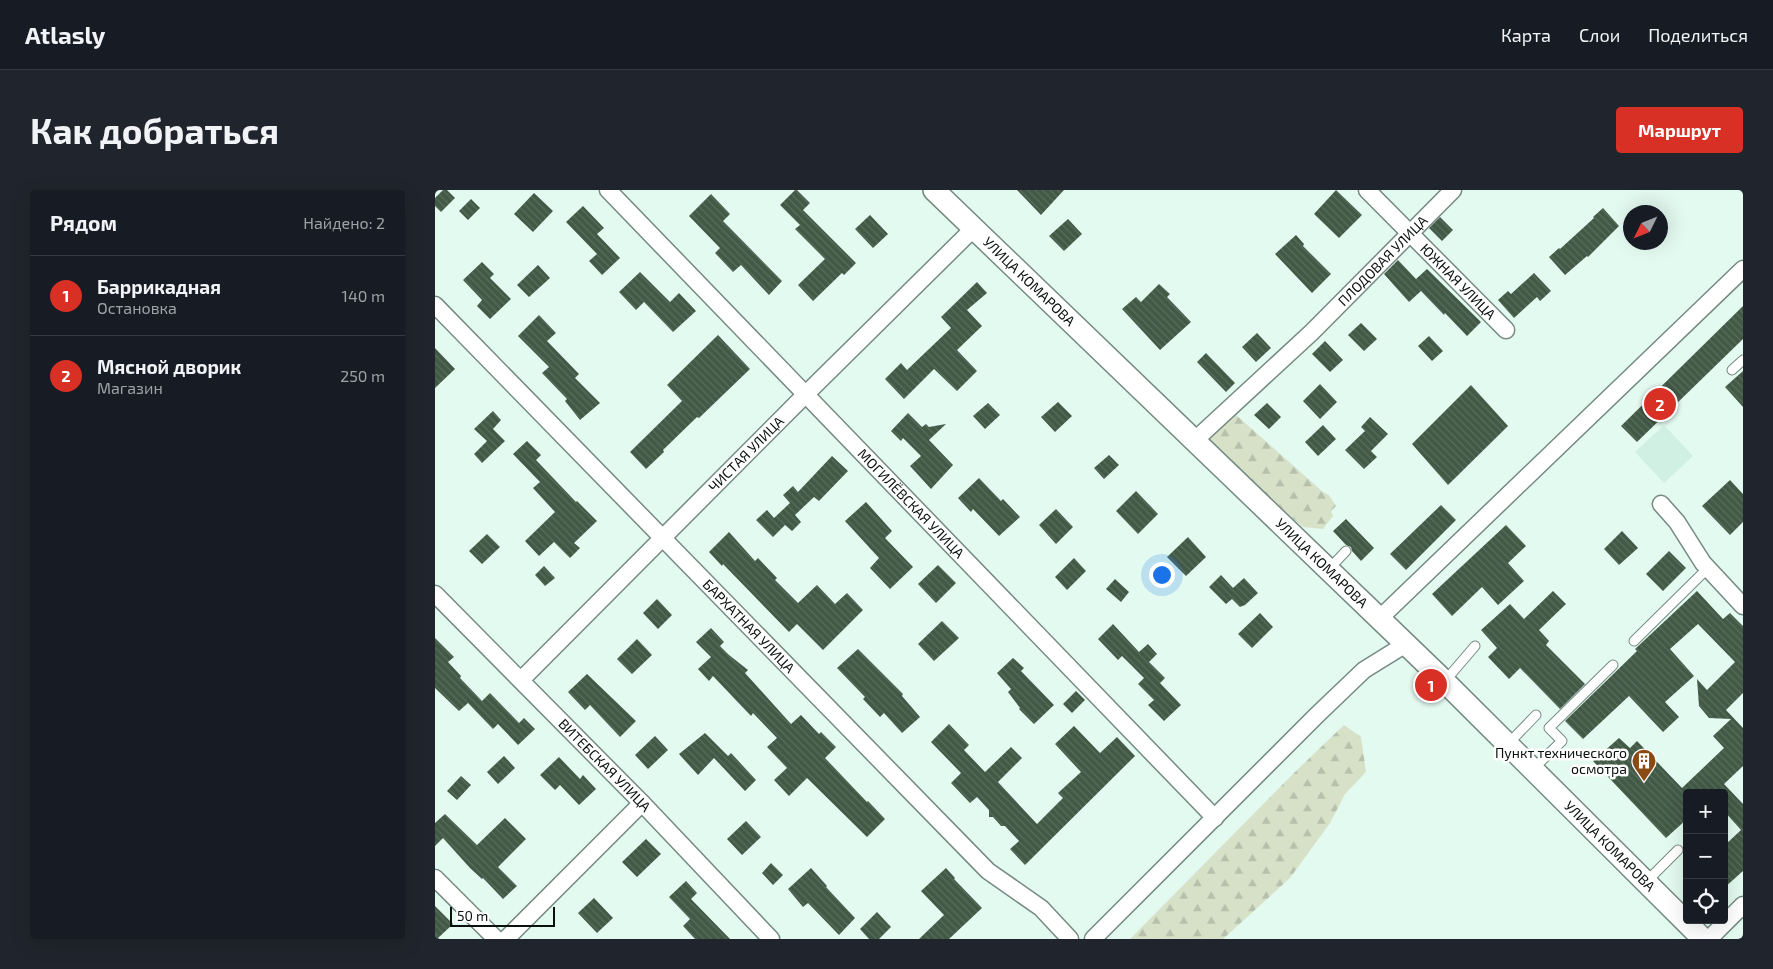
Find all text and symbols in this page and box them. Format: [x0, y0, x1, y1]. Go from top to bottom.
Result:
text: Atlasly [25, 20, 105, 49]
text: Карта [1501, 24, 1551, 46]
text: Слои [1579, 24, 1620, 46]
text: Поделиться [1648, 24, 1748, 46]
button: Маршрут [1616, 107, 1743, 153]
text: Как добраться [30, 109, 279, 151]
north arrow [1623, 205, 1668, 250]
text: Рядом [50, 210, 117, 235]
street label: ПЛОДОВАЯ УЛИЦА [1334, 212, 1431, 309]
text: Найдено: 2 [303, 213, 385, 232]
street label: УЛИЦА КОМАРОВА [980, 233, 1079, 330]
street label: ЮЖНАЯ УЛИЦА [1417, 240, 1500, 323]
text: Баррикадная [97, 275, 221, 298]
text: 1 [63, 286, 69, 305]
text: 140 m [342, 286, 385, 305]
text: Остановка [97, 298, 177, 317]
text: Мясной дворик [97, 355, 241, 378]
text: 2 [61, 366, 71, 385]
text: 250 m [340, 366, 385, 385]
text: Магазин [97, 378, 163, 397]
pin: 2 [1644, 385, 1676, 423]
street label: ЧИСТАЯ УЛИЦА [705, 412, 787, 495]
street label: МОГИЛЁВСКАЯ УЛИЦА [855, 445, 968, 562]
street label: УЛИЦА КОМАРОВА [1272, 514, 1372, 611]
your location [1149, 562, 1175, 588]
street label: БАРХАТНАЯ УЛИЦА [700, 575, 799, 676]
pin: 1 [1415, 666, 1447, 704]
street label: ВИТЕБСКАЯ УЛИЦА [555, 715, 655, 815]
place label: Пункт технического осмотра [1495, 744, 1627, 777]
building icon: Пункт технического осмотра [1631, 748, 1657, 782]
map controls [1683, 789, 1728, 924]
button: + [1683, 789, 1728, 834]
street label: УЛИЦА КОМАРОВА [1561, 797, 1659, 895]
button: − [1683, 834, 1728, 879]
button: locate [1683, 879, 1728, 924]
scale bar [450, 904, 555, 927]
text: 50 m [457, 907, 488, 924]

